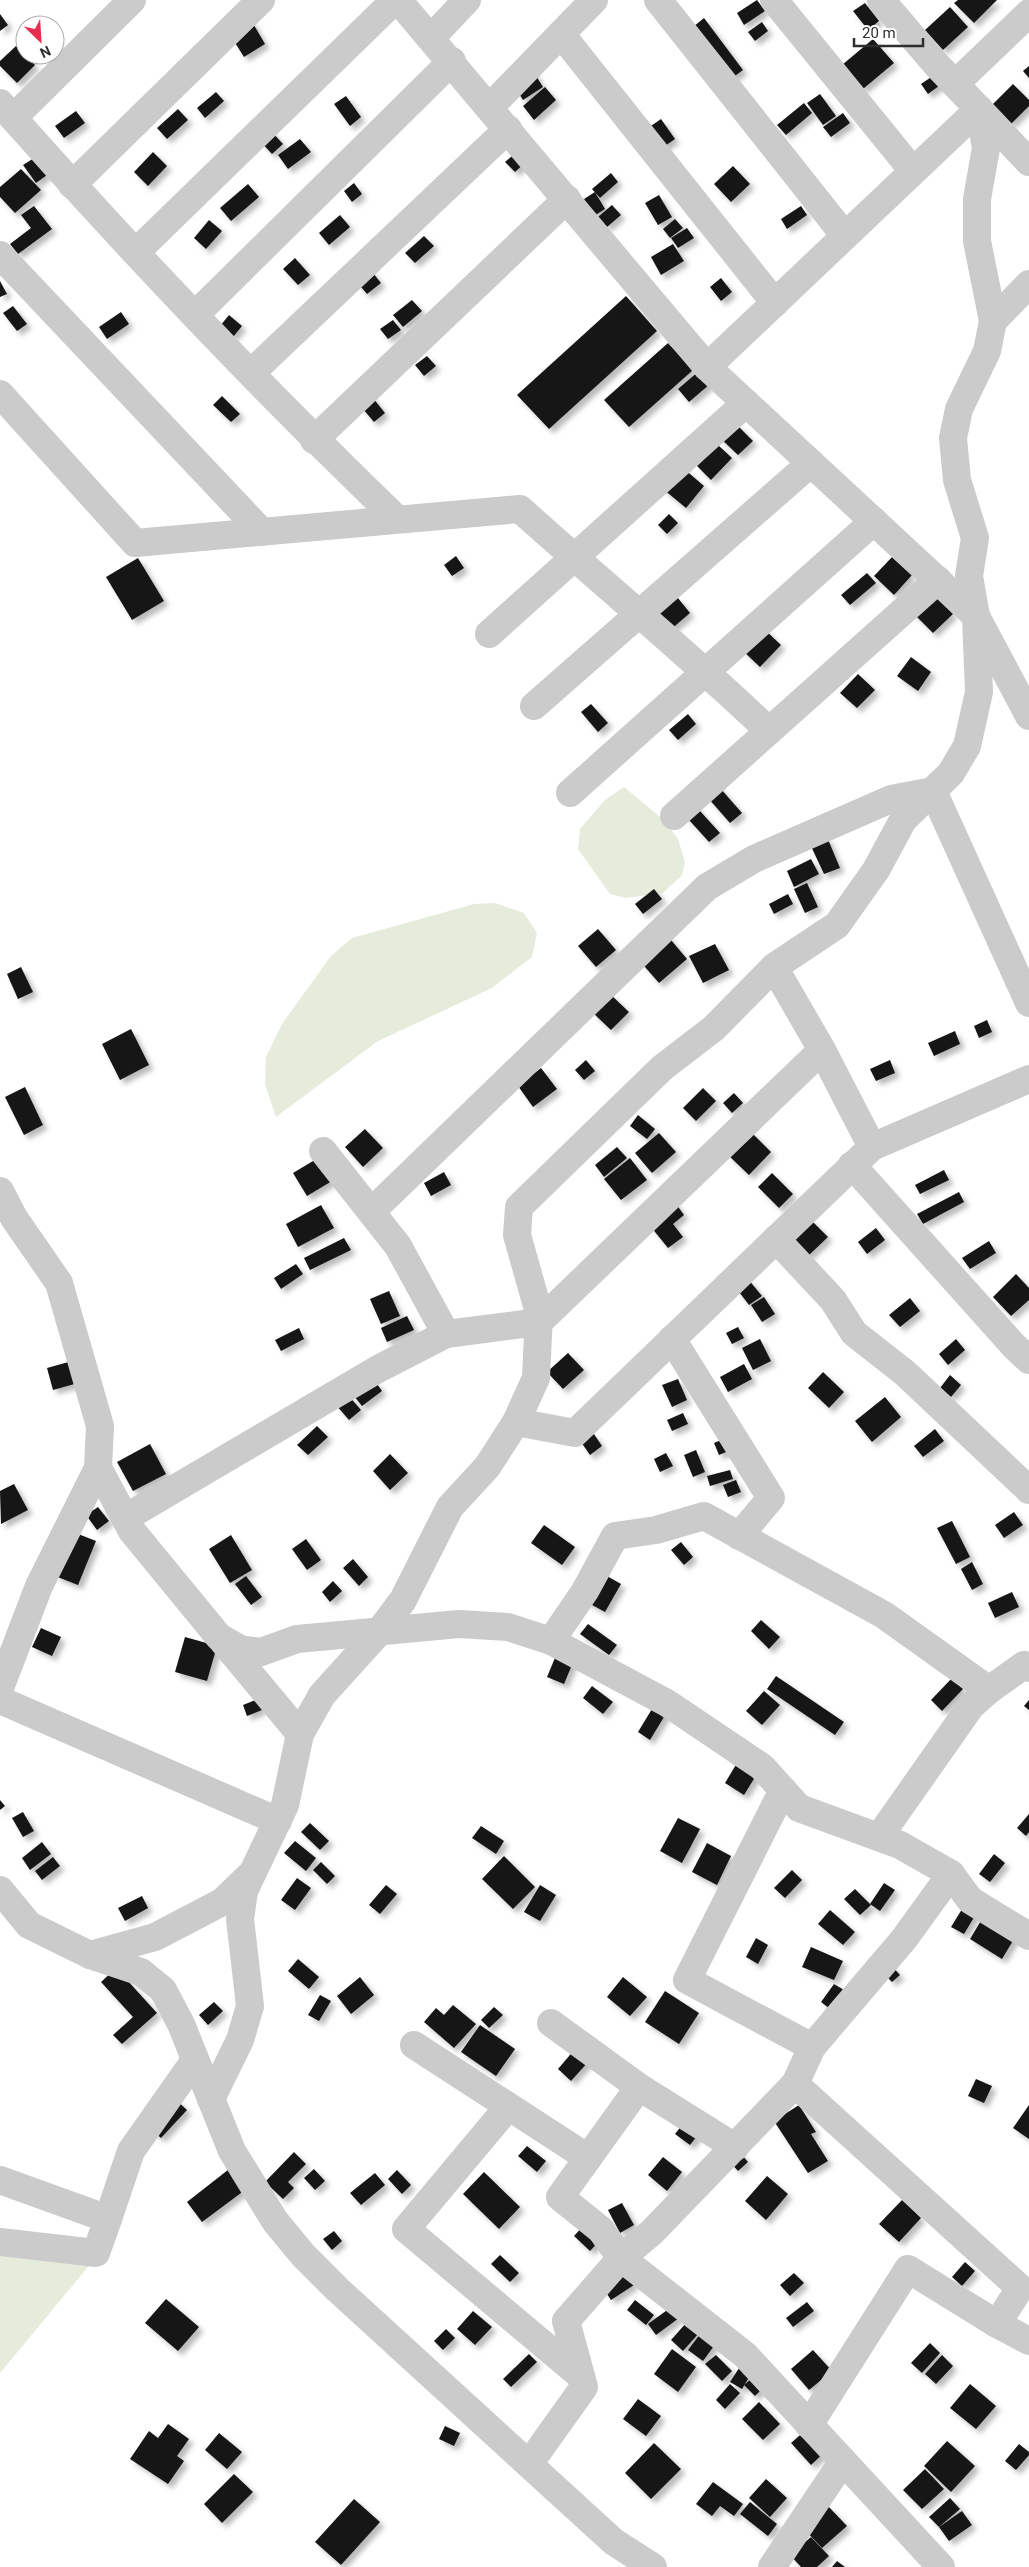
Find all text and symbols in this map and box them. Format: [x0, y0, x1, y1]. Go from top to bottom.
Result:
north arrow [15, 15, 65, 65]
scale bar [854, 15, 923, 47]
text: 20 m [862, 24, 896, 42]
text: N [38, 42, 53, 61]

